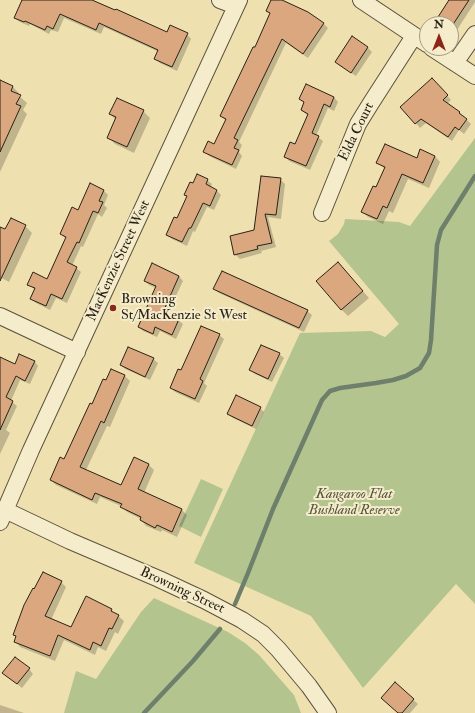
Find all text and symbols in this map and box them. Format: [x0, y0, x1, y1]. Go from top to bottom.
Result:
north arrow [419, 16, 459, 56]
text: N [434, 18, 444, 31]
street label: Elda Court [336, 100, 378, 164]
street label: MacKenzie Street West [84, 198, 154, 324]
place label: Browning St/MacKenzie St West [121, 292, 247, 324]
marker: Browning St/MacKenzie St West [108, 303, 118, 313]
park label: Kangaroo Flat Bushland Reserve [308, 487, 400, 520]
street label: Browning Street [137, 564, 227, 618]

